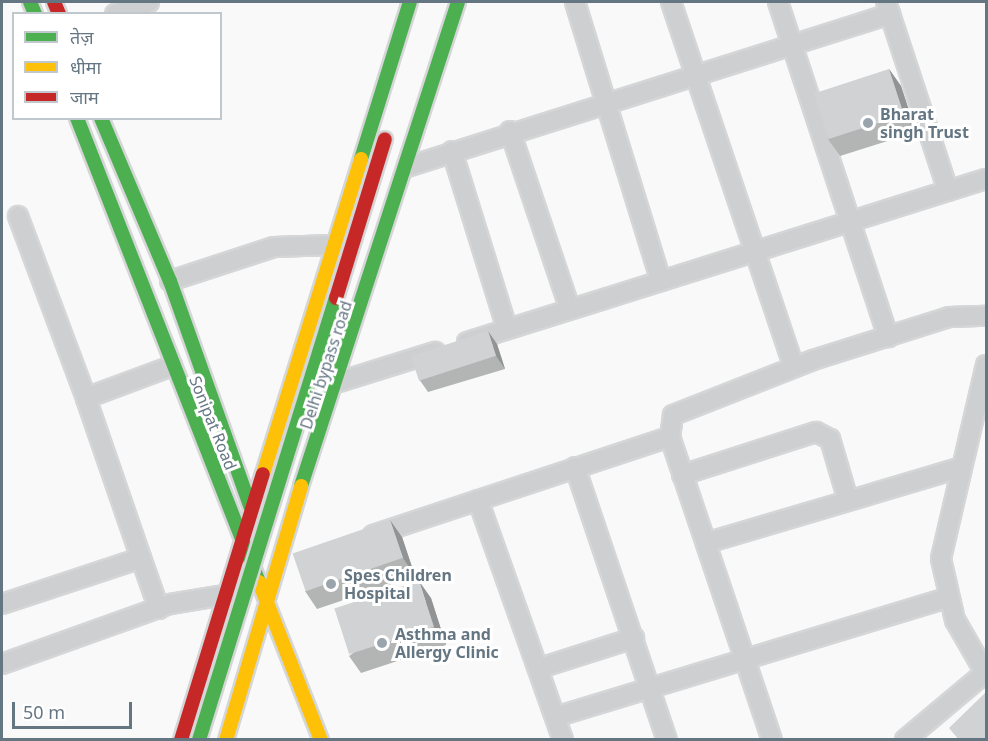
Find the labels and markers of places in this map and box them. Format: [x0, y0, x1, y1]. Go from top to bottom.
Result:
place label: Bharat singh Trust [880, 104, 969, 142]
marker: Bharat singh Trust [861, 116, 875, 130]
place label: Spes Children Hospital [344, 565, 452, 603]
marker: Spes Children Hospital [322, 575, 340, 593]
place label: Asthma and Allergy Clinic [395, 624, 499, 662]
marker: Asthma and Allergy Clinic [373, 634, 391, 652]

